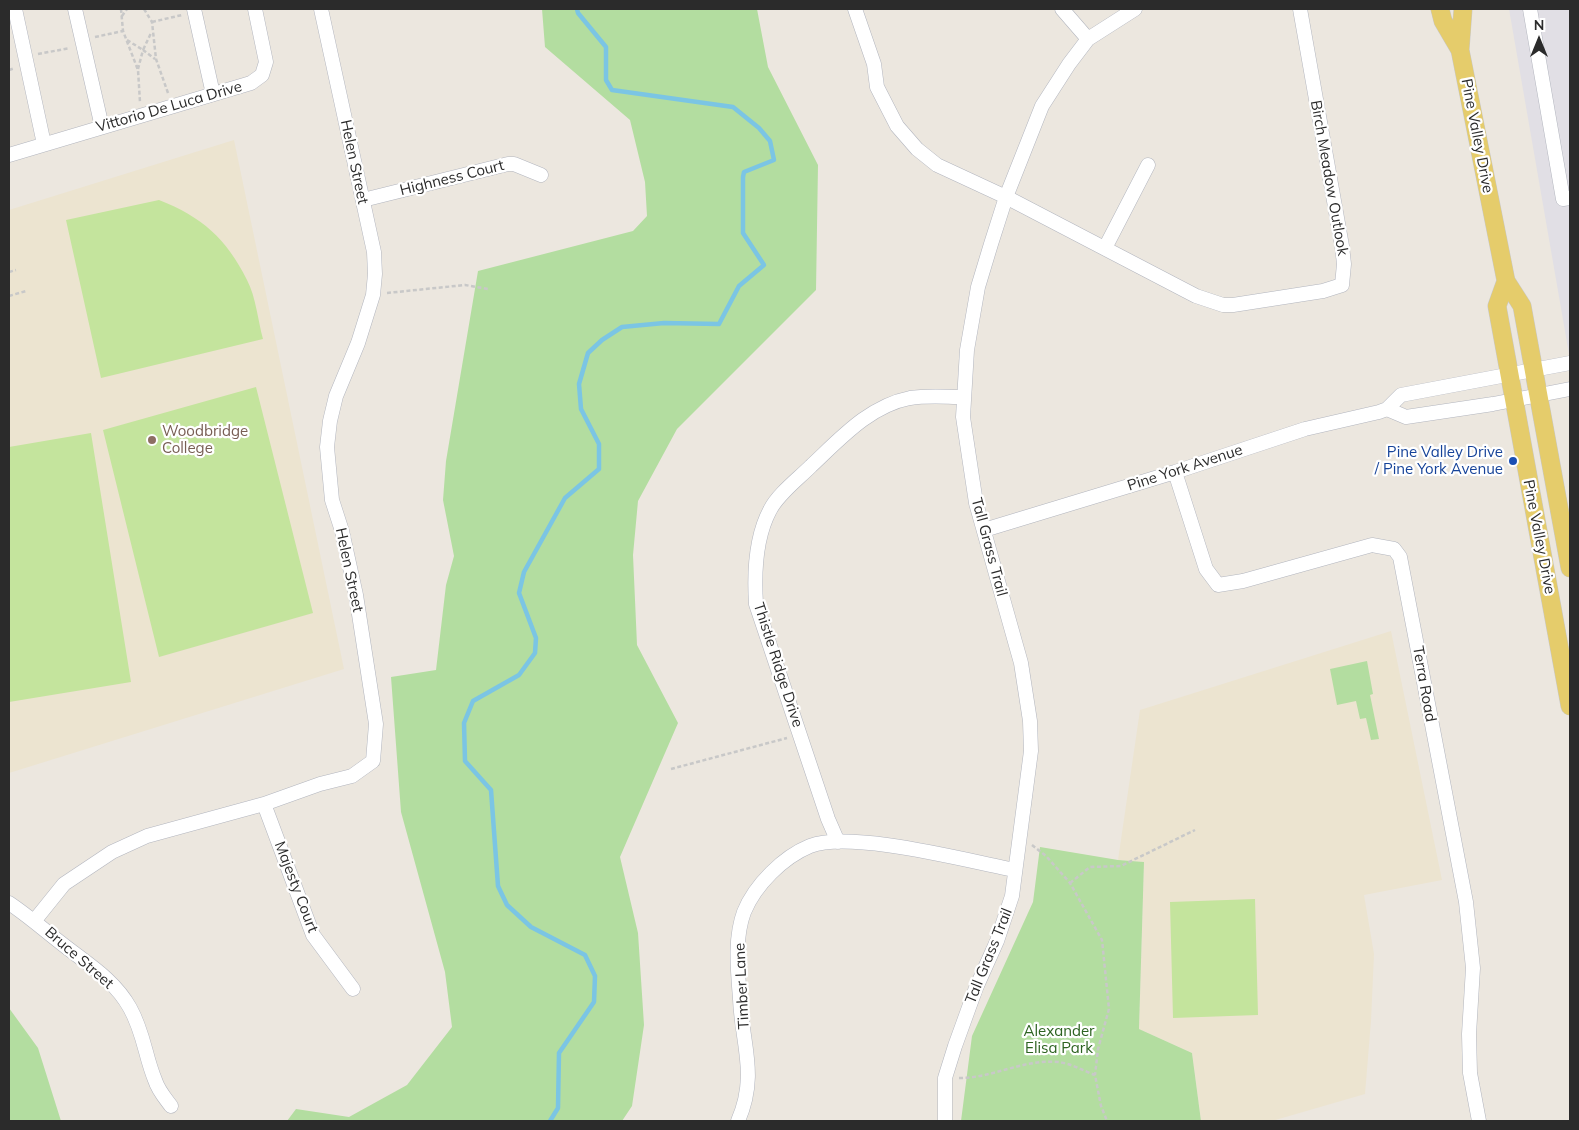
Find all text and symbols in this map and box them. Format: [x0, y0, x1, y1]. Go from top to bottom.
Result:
north arrow [1514, 15, 1564, 65]
text: N [1534, 16, 1544, 34]
street label: Pine Valley Drive [1457, 77, 1497, 195]
street label: Vittorio De Luca Drive [94, 78, 244, 136]
street label: Birch Meadow Outlook [1306, 99, 1352, 257]
street label: Helen Street [336, 118, 372, 206]
street label: Highness Court [398, 156, 506, 200]
place label: Woodbridge College [162, 422, 248, 457]
marker: Woodbridge College [146, 434, 158, 446]
street label: Pine York Avenue [1125, 441, 1245, 495]
place label: Pine Valley Drive / Pine York Avenue [1375, 443, 1503, 478]
marker: Pine Valley Drive / Pine York Avenue [1507, 455, 1519, 467]
street label: Pine Valley Drive [1519, 478, 1559, 596]
street label: Tall Grass Trail [967, 496, 1011, 598]
street label: Helen Street [331, 526, 367, 614]
street label: Thistle Ridge Drive [749, 600, 807, 730]
street label: Terra Road [1408, 645, 1440, 723]
street label: Majesty Court [270, 839, 322, 935]
street label: Tall Grass Trail [962, 906, 1016, 1006]
street label: Bruce Street [41, 923, 117, 993]
street label: Timber Lane [731, 942, 753, 1030]
park label: Alexander Elisa Park [1023, 1022, 1095, 1057]

